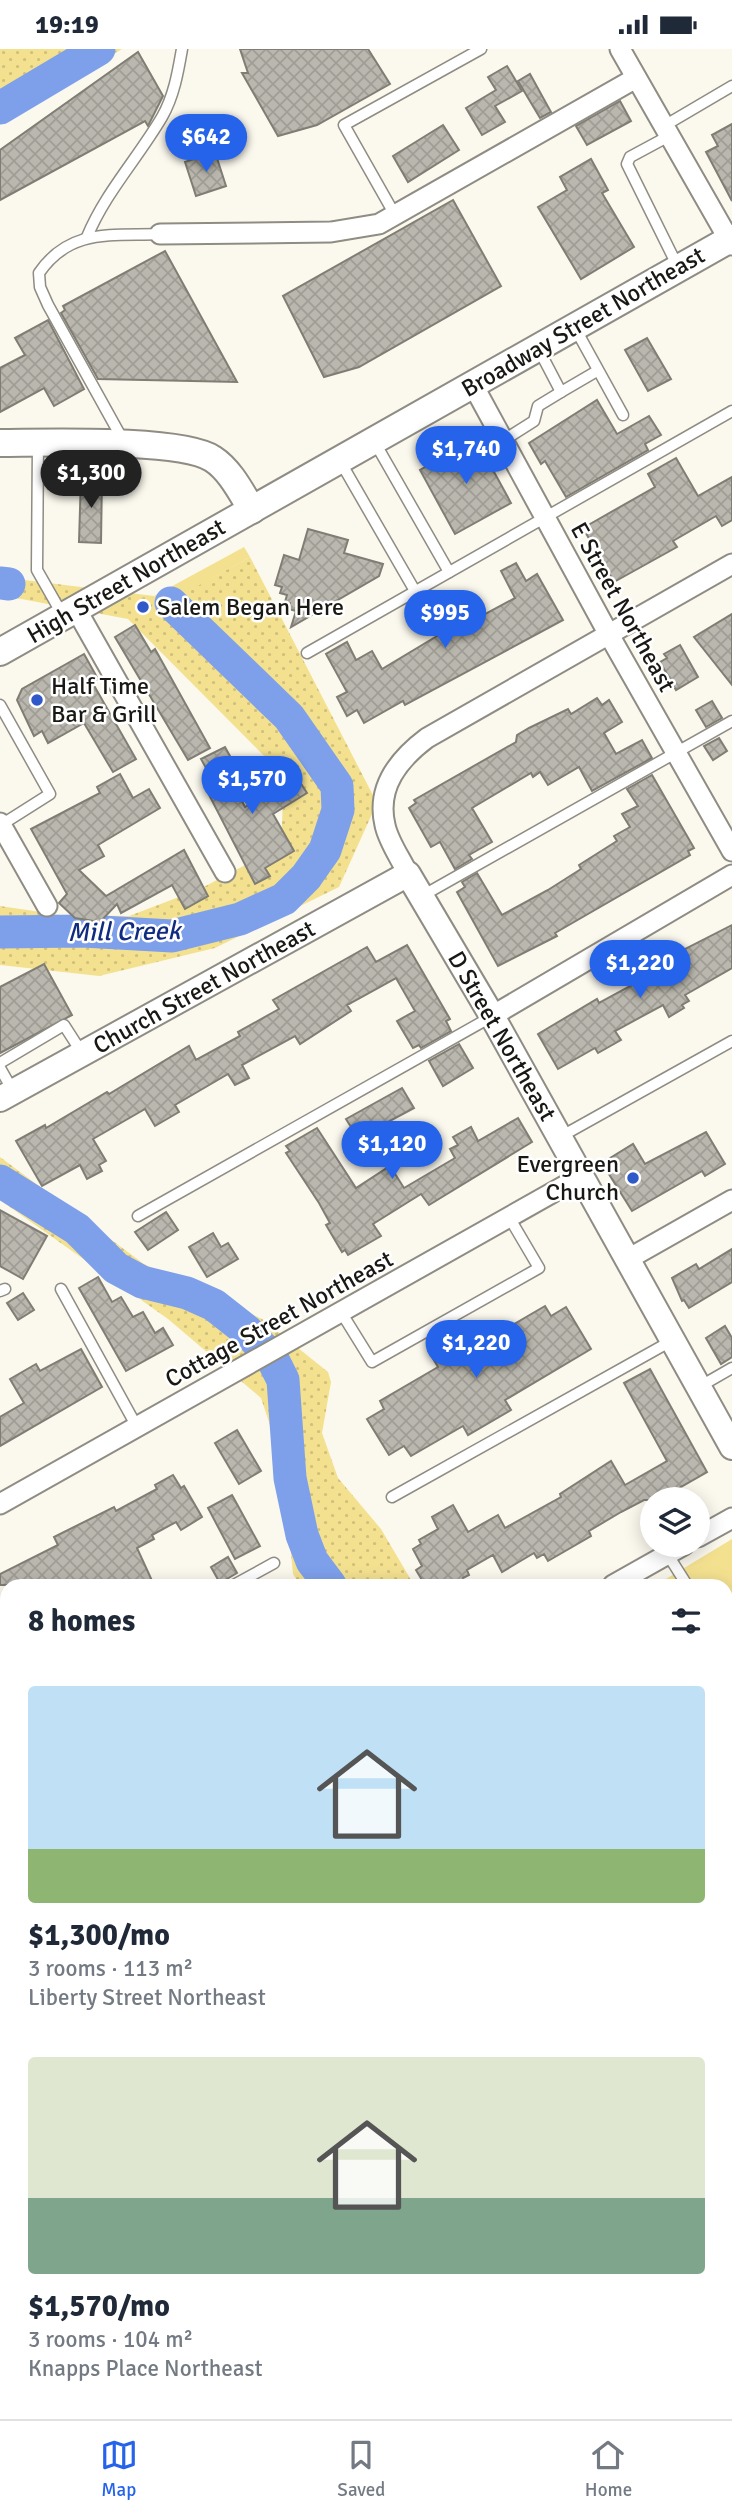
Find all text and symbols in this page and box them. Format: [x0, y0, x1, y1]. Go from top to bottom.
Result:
text: 19:19 [35, 9, 99, 41]
pin: $642 [165, 115, 247, 174]
text: $642 [181, 122, 231, 151]
street label: Broadway Street Northeast [456, 240, 710, 404]
pin: $1,740 [409, 427, 523, 486]
text: $1,740 [432, 434, 500, 463]
pin: $1,300 [34, 451, 148, 510]
text: $1,300 [57, 458, 125, 487]
street label: High Street Northeast [21, 512, 231, 650]
street label: E Street Northeast [564, 517, 682, 697]
pin: $995 [404, 591, 486, 650]
place label: Salem Began Here [157, 592, 344, 622]
text: $995 [420, 598, 470, 627]
marker: Salem Began Here [135, 599, 151, 615]
place label: Half Time Bar & Grill [51, 671, 157, 729]
marker: Half Time Bar & Grill [29, 692, 45, 708]
pin: $1,570 [195, 757, 309, 816]
text: $1,570 [218, 764, 286, 793]
street label: Church Street Northeast [88, 913, 320, 1061]
water label: Mill Creek [67, 915, 183, 949]
pin: $1,220 [583, 941, 697, 1000]
street label: D Street Northeast [441, 946, 563, 1126]
text: $1,220 [606, 948, 674, 977]
pin: $1,120 [335, 1121, 449, 1181]
text: $1,120 [358, 1129, 426, 1158]
place label: Evergreen Church [516, 1149, 619, 1207]
marker: Evergreen Church [625, 1170, 641, 1186]
street label: Cottage Street Northeast [160, 1244, 398, 1394]
pin: $1,220 [419, 1321, 533, 1380]
text: $1,220 [442, 1328, 510, 1357]
map controls [640, 1487, 710, 1557]
button: layers [640, 1487, 710, 1557]
icon: filters [667, 1602, 705, 1640]
text: 8 homes [28, 1603, 135, 1640]
icon: home [304, 1731, 430, 1857]
text: $1,300/mo [28, 1917, 170, 1954]
text: 3 rooms · 113 m² [28, 1954, 193, 1983]
text: Liberty Street Northeast [28, 1983, 266, 2012]
icon: home [304, 2102, 430, 2228]
text: $1,570/mo [28, 2288, 170, 2325]
text: 3 rooms · 104 m² [28, 2325, 193, 2354]
text: Knapps Place Northeast [28, 2354, 263, 2383]
tab: Map [100, 2436, 138, 2502]
tab: Saved [337, 2436, 385, 2502]
tab: Home [585, 2436, 632, 2502]

